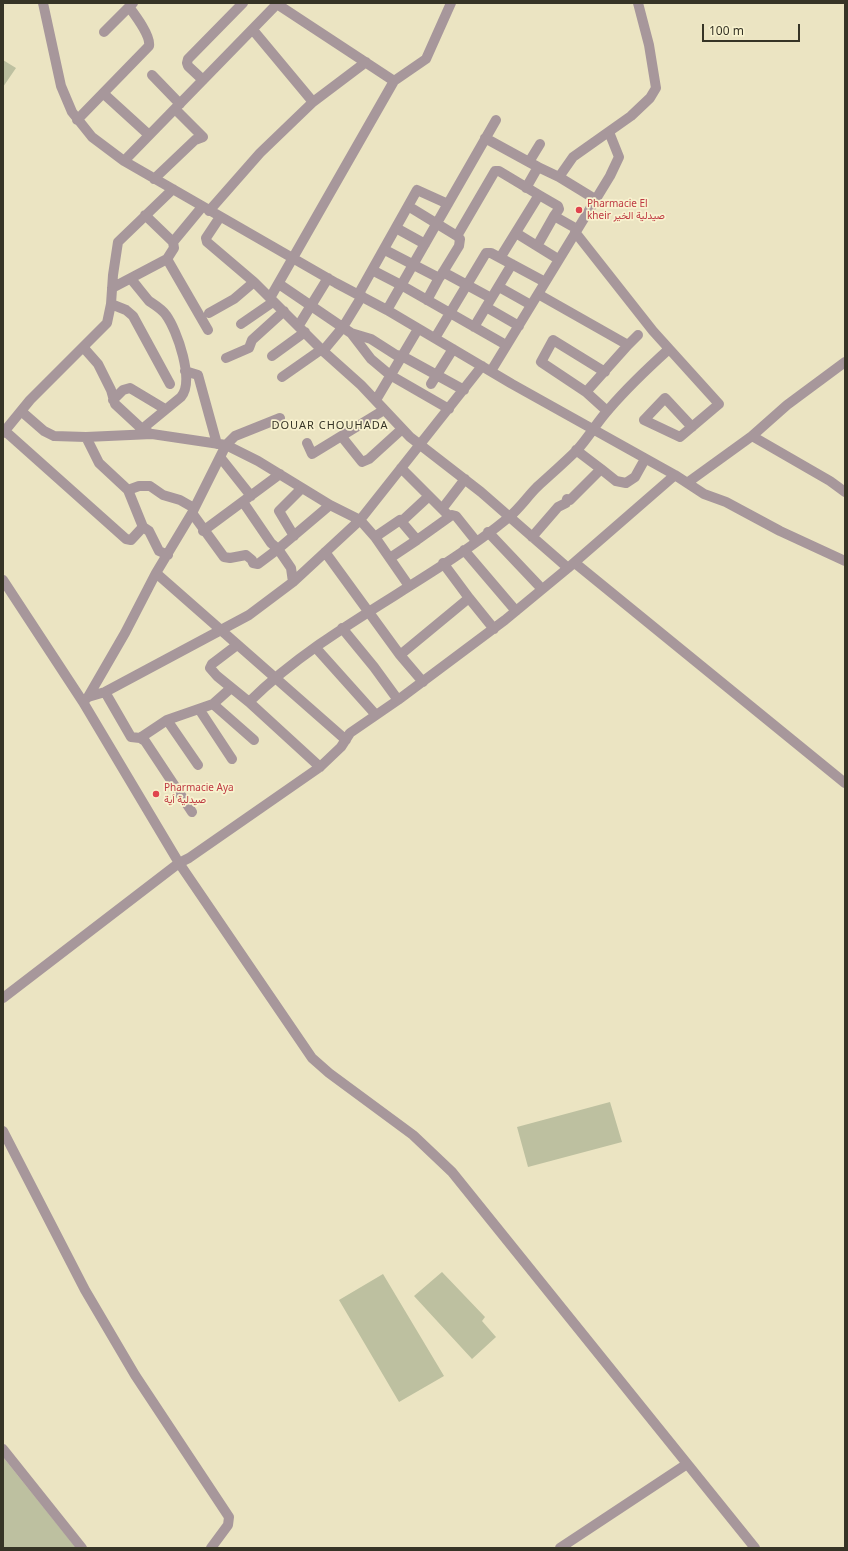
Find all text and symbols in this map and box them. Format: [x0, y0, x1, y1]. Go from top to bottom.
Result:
scale bar [704, 16, 802, 42]
text: 100 m [709, 22, 744, 39]
place label: Pharmacie El kheir صيدلية الخير [587, 198, 665, 222]
marker: Pharmacie El kheir صيدلية الخير [574, 205, 584, 215]
district label: DOUAR CHOUHADA [271, 419, 389, 433]
place label: Pharmacie Aya صيدلية اَية [164, 782, 234, 806]
marker: Pharmacie Aya صيدلية اَية [151, 789, 161, 799]

